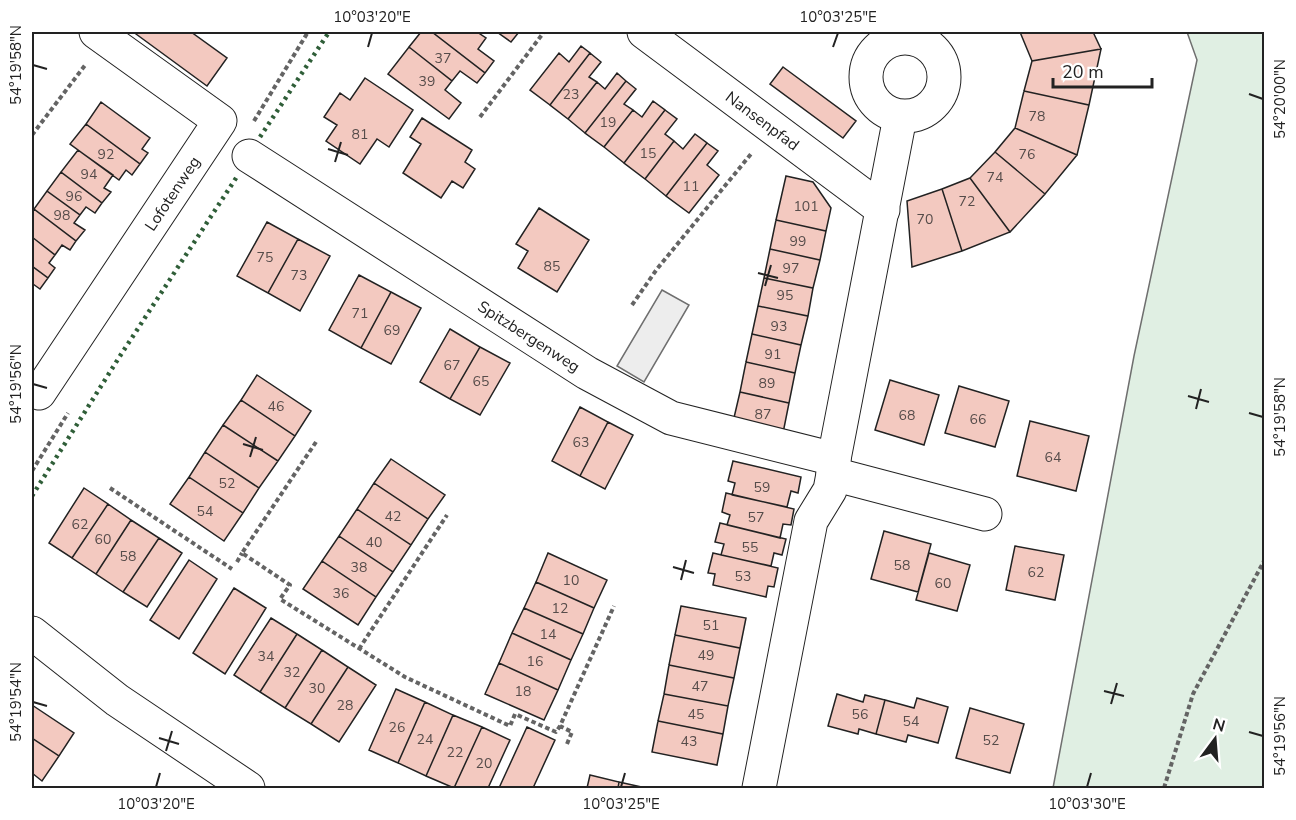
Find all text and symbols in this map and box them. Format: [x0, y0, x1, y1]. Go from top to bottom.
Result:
text: 10°03'20"E [333, 7, 411, 27]
text: 10°03'25"E [799, 7, 877, 27]
text: 54°19'58"N [6, 25, 26, 105]
house number: 37 [435, 49, 451, 68]
scale bar [1053, 51, 1152, 89]
text: 54°20'00"N [1270, 59, 1290, 139]
text: 20 m [1062, 60, 1104, 84]
house number: 39 [419, 72, 435, 91]
house number: 23 [563, 85, 579, 104]
street label: Nansenpfad [721, 86, 804, 156]
house number: 78 [1029, 107, 1045, 126]
house number: 19 [600, 113, 616, 132]
house number: 81 [352, 125, 368, 144]
house number: 15 [640, 144, 656, 163]
house number: 92 [98, 145, 114, 164]
house number: 76 [1019, 145, 1035, 164]
street label: Lofotenweg [140, 152, 206, 236]
house number: 94 [81, 165, 97, 184]
house number: 74 [987, 168, 1003, 187]
house number: 11 [683, 177, 699, 196]
house number: 96 [66, 187, 82, 206]
house number: 72 [959, 192, 975, 211]
house number: 101 [793, 197, 819, 216]
house number: 98 [54, 206, 70, 225]
house number: 70 [917, 210, 933, 229]
house number: 99 [790, 232, 806, 251]
house number: 75 [257, 248, 273, 267]
house number: 85 [544, 257, 560, 276]
house number: 97 [783, 259, 799, 278]
house number: 73 [291, 266, 307, 285]
house number: 95 [777, 286, 793, 305]
street label: Spitzbergenweg [473, 296, 584, 378]
house number: 71 [352, 304, 368, 323]
house number: 93 [771, 317, 787, 336]
house number: 69 [384, 321, 400, 340]
text: 54°19'56"N [6, 344, 26, 424]
house number: 91 [765, 345, 781, 364]
house number: 67 [444, 356, 460, 375]
house number: 65 [473, 372, 489, 391]
house number: 89 [759, 374, 775, 393]
text: 54°19'58"N [1270, 377, 1290, 457]
house number: 46 [268, 397, 284, 416]
house number: 87 [755, 405, 771, 424]
house number: 68 [899, 406, 915, 425]
house number: 66 [970, 410, 986, 429]
house number: 63 [573, 433, 589, 452]
house number: 64 [1045, 448, 1061, 467]
house number: 52 [219, 474, 235, 493]
house number: 59 [754, 478, 770, 497]
house number: 54 [197, 502, 213, 521]
house number: 42 [385, 507, 401, 526]
house number: 57 [748, 508, 764, 527]
house number: 62 [72, 515, 88, 534]
house number: 60 [95, 530, 111, 549]
house number: 40 [366, 533, 382, 552]
house number: 55 [742, 538, 758, 557]
house number: 58 [120, 547, 136, 566]
house number: 58 [894, 556, 910, 575]
house number: 38 [351, 558, 367, 577]
house number: 62 [1028, 563, 1044, 582]
house number: 53 [735, 567, 751, 586]
house number: 10 [563, 571, 579, 590]
house number: 60 [935, 574, 951, 593]
house number: 36 [333, 584, 349, 603]
house number: 12 [552, 599, 568, 618]
house number: 51 [703, 616, 719, 635]
house number: 14 [540, 625, 556, 644]
house number: 49 [698, 646, 714, 665]
house number: 34 [258, 647, 274, 666]
house number: 16 [527, 652, 543, 671]
text: 54°19'54"N [6, 662, 26, 742]
house number: 32 [284, 663, 300, 682]
house number: 47 [692, 677, 708, 696]
house number: 30 [309, 679, 325, 698]
house number: 18 [515, 682, 531, 701]
house number: 28 [337, 696, 353, 715]
text: 54°19'56"N [1270, 696, 1290, 776]
house number: 45 [688, 705, 704, 724]
house number: 56 [852, 705, 868, 724]
north arrow [1185, 709, 1245, 769]
house number: 54 [903, 712, 919, 731]
text: N [1210, 713, 1228, 738]
house number: 26 [389, 718, 405, 737]
house number: 24 [417, 730, 433, 749]
house number: 52 [983, 731, 999, 750]
house number: 43 [681, 732, 697, 751]
house number: 22 [447, 743, 463, 762]
house number: 20 [476, 754, 492, 773]
text: 10°03'20"E [117, 794, 195, 814]
text: 10°03'25"E [582, 794, 660, 814]
text: 10°03'30"E [1048, 794, 1126, 814]

